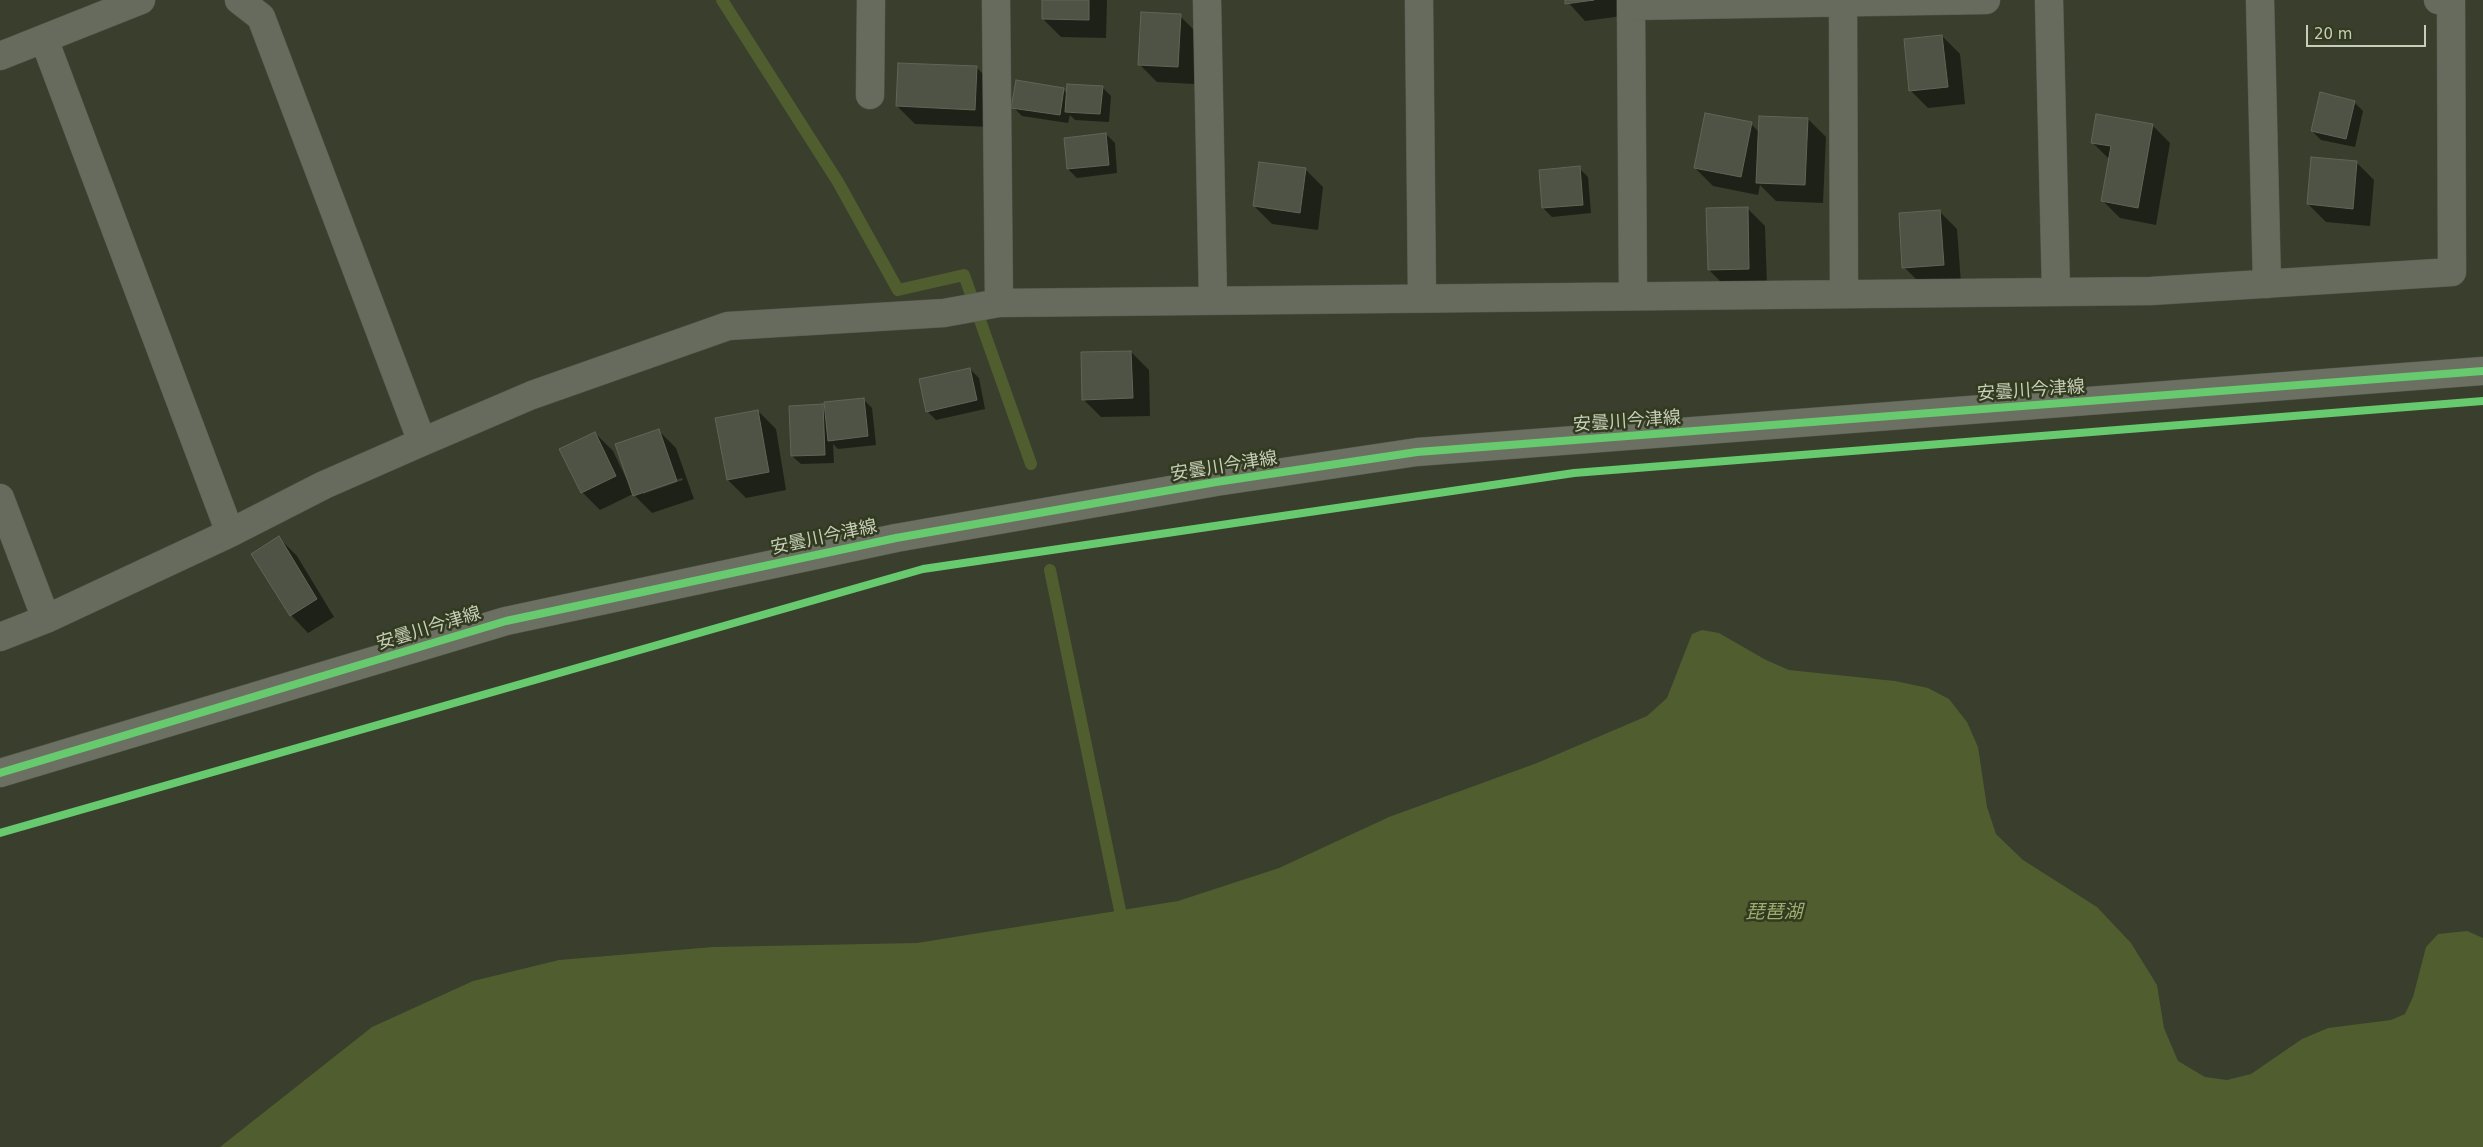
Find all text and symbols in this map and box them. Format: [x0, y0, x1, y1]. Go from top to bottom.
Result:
scale bar [2308, 15, 2428, 47]
text: 20 m [2314, 25, 2352, 43]
street label: 安曇川今津線 [1976, 376, 2086, 406]
street label: 安曇川今津線 [1572, 407, 1682, 437]
street label: 安曇川今津線 [1169, 448, 1279, 486]
street label: 安曇川今津線 [769, 516, 879, 560]
street label: 安曇川今津線 [374, 603, 484, 655]
water label: 琵琶湖 [1746, 902, 1802, 924]

